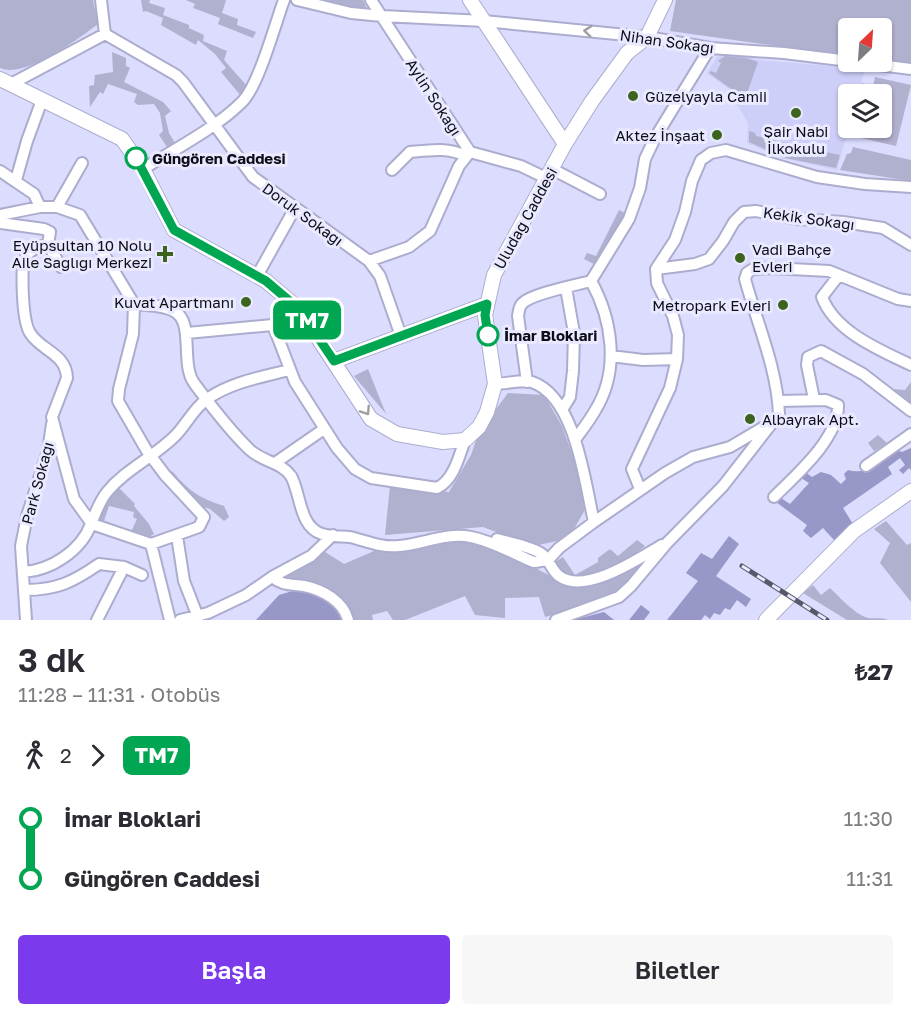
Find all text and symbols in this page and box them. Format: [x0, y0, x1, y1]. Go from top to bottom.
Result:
north arrow [838, 18, 892, 72]
map controls [838, 18, 892, 138]
one-way arrow [584, 25, 593, 38]
street label: Nihan Sokağı [619, 25, 715, 57]
street label: Aylin Sokağı [402, 55, 466, 139]
button: layers [838, 84, 892, 138]
place label: Güzelyayla Camii [645, 87, 767, 105]
marker: Güzelyayla Camii [626, 89, 640, 103]
marker: Şair Nabi İlkokulu [789, 106, 803, 120]
place label: Şair Nabi İlkokulu [764, 122, 828, 157]
place label: Aktez İnşaat [615, 126, 705, 144]
marker: Aktez İnşaat [710, 128, 724, 142]
marker: Güngören Caddesi [125, 147, 147, 169]
place label: Güngören Caddesi [152, 149, 286, 167]
street label: Uludağ Caddesi [490, 164, 560, 272]
street label: Doruk Sokağı [259, 179, 347, 249]
street label: Kekik Sokağı [762, 203, 856, 233]
place label: Eyüpsultan 10 Nolu Aile Sağlığı Merkezi [12, 236, 152, 271]
place label: Vadi Bahçe Evleri [752, 240, 832, 275]
marker: Eyüpsultan 10 Nolu Aile Sağlığı Merkezi [156, 245, 174, 263]
marker: Vadi Bahçe Evleri [733, 251, 747, 265]
place label: Kuvat Apartmanı [114, 293, 234, 311]
marker: Kuvat Apartmanı [239, 295, 253, 309]
place label: Metropark Evleri [652, 296, 771, 314]
marker: Metropark Evleri [776, 298, 790, 312]
line badge: TM7 [272, 300, 342, 340]
text: TM7 [285, 307, 329, 333]
marker: İmar Bloklari [477, 324, 499, 346]
place label: İmar Bloklari [504, 326, 597, 344]
one-way arrow [358, 404, 369, 415]
place label: Albayrak Apt. [762, 410, 859, 428]
marker: Albayrak Apt. [743, 412, 757, 426]
street label: Park Sokağı [17, 440, 57, 526]
text: 3 dk [18, 640, 85, 679]
text: ₺27 [855, 658, 893, 685]
text: 11:28 – 11:31 · Otobüs [18, 682, 220, 706]
icon: walk [18, 739, 51, 772]
icon: forward [81, 739, 114, 772]
text: TM7 [135, 742, 178, 768]
text: 2 [60, 743, 72, 767]
text: İmar Bloklari [64, 805, 201, 832]
text: 11:30 [844, 806, 893, 830]
text: Güngören Caddesi [64, 865, 260, 892]
text: 11:31 [846, 866, 893, 890]
button: Başla [18, 935, 450, 1004]
button: Biletler [462, 935, 893, 1004]

